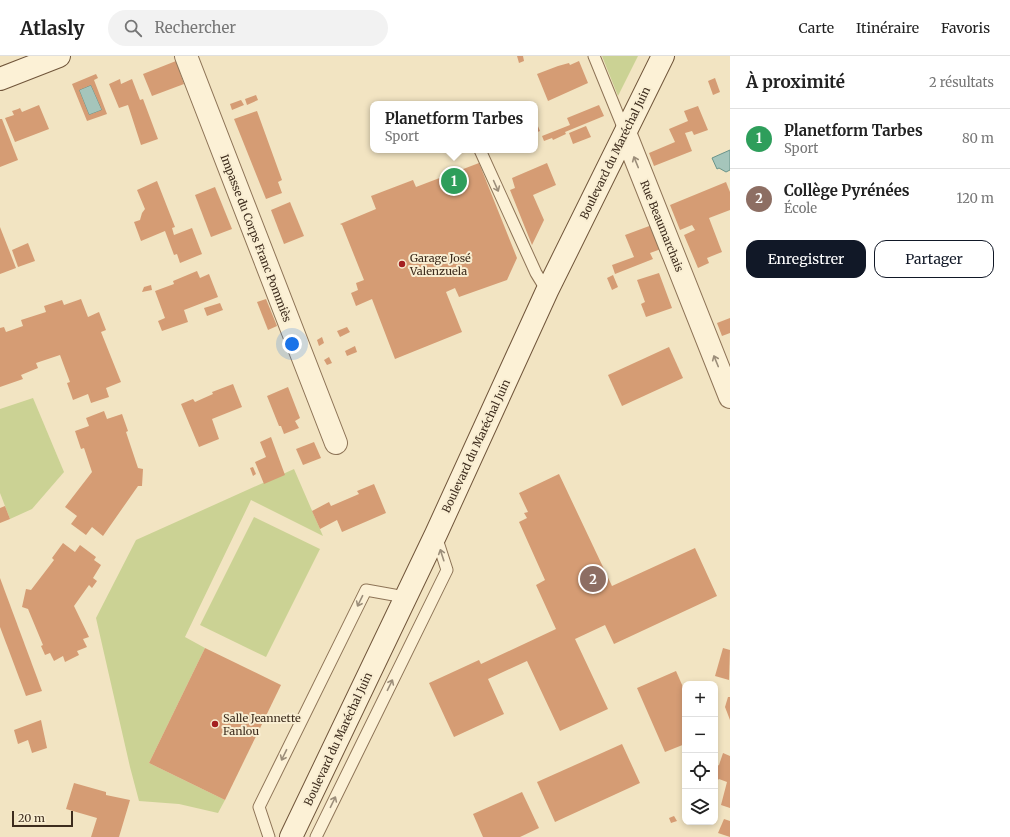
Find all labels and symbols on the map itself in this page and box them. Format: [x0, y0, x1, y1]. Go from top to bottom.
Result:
street label: Boulevard du Maréchal Juin [577, 84, 654, 222]
street label: Impasse du Corps Franc Pommiès [217, 152, 295, 324]
one-way arrow [632, 156, 640, 168]
pin: 1 [441, 166, 467, 196]
street label: Rue Beaumarchais [637, 178, 687, 274]
one-way arrow [493, 179, 500, 191]
place label: Garage José Valenzuela [409, 251, 471, 278]
marker: Garage José Valenzuela [397, 259, 407, 269]
your location [282, 334, 302, 354]
one-way arrow [711, 355, 719, 367]
street label: Boulevard du Maréchal Juin [439, 376, 513, 515]
one-way arrow [438, 550, 446, 562]
pin: 2 [580, 564, 606, 594]
one-way arrow [356, 595, 363, 607]
street label: Boulevard du Maréchal Juin [301, 669, 375, 808]
one-way arrow [387, 680, 394, 692]
place label: Salle Jeannette Fanlou [223, 711, 301, 738]
marker: Salle Jeannette Fanlou [210, 719, 220, 729]
one-way arrow [280, 749, 287, 761]
one-way arrow [330, 796, 337, 808]
scale bar [12, 809, 73, 828]

